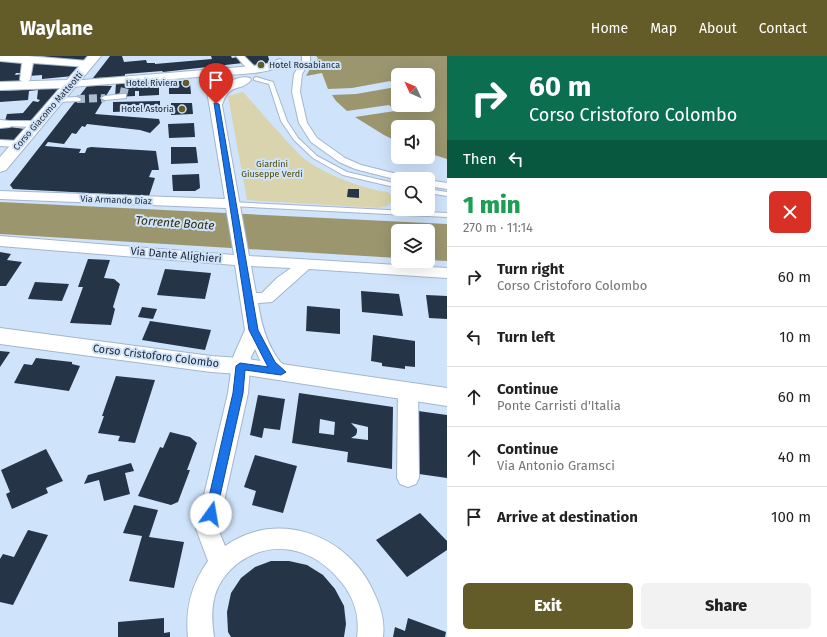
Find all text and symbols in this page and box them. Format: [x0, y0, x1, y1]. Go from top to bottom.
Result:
text: Waylane [20, 17, 93, 40]
text: Home [591, 20, 628, 37]
text: Map [650, 20, 677, 37]
text: About [699, 20, 737, 37]
text: Contact [759, 20, 807, 37]
marker: Hotel Rosabianca [256, 60, 266, 70]
place label: Hotel Rosabianca [269, 60, 340, 70]
pin [199, 63, 233, 104]
north arrow [391, 68, 435, 112]
map controls [391, 68, 435, 268]
icon: arrive [205, 69, 227, 91]
street label: Corso Giacomo Matteotti [11, 70, 85, 152]
text: 60 m [529, 70, 591, 103]
icon: right [463, 72, 515, 124]
place label: Hotel Riviera [126, 78, 178, 88]
marker: Hotel Riviera [181, 78, 191, 88]
place label: Hotel Astoria [121, 104, 174, 114]
marker: Hotel Astoria [177, 104, 187, 114]
text: Corso Cristoforo Colombo [529, 104, 737, 126]
button: sound [391, 120, 435, 164]
icon: left [505, 148, 527, 170]
text: Then [463, 150, 497, 168]
park label: Giardini Giuseppe Verdi [241, 159, 303, 179]
button: search [391, 172, 435, 216]
text: 1 min [463, 191, 521, 219]
button: close [769, 191, 811, 233]
street label: Via Armando Diaz [80, 194, 152, 206]
water label: Torrente Boate [135, 213, 215, 233]
text: 270 m · 11:14 [463, 220, 533, 235]
button: layers [391, 224, 435, 268]
street label: Via Dante Alighieri [130, 245, 222, 265]
text: Turn right [497, 260, 564, 278]
icon: right [463, 266, 485, 288]
text: 60 m [778, 268, 811, 286]
text: Corso Cristoforo Colombo [497, 278, 647, 293]
icon: left [463, 326, 485, 348]
text: Turn left [497, 328, 555, 346]
text: 10 m [779, 328, 811, 346]
street label: Corso Cristoforo Colombo [92, 342, 220, 370]
text: Continue [497, 380, 558, 398]
icon: ahead [463, 386, 485, 408]
text: 60 m [778, 388, 811, 406]
text: Ponte Carristi d'Italia [497, 398, 621, 413]
text: Continue [497, 440, 558, 458]
icon: ahead [463, 446, 485, 468]
text: 40 m [778, 448, 811, 466]
text: Via Antonio Gramsci [497, 458, 615, 473]
position arrow [190, 493, 232, 535]
icon: arrive [463, 506, 485, 528]
text: Arrive at destination [497, 508, 638, 526]
text: 100 m [771, 508, 811, 526]
button: Exit [463, 583, 633, 629]
button: Share [641, 583, 811, 629]

